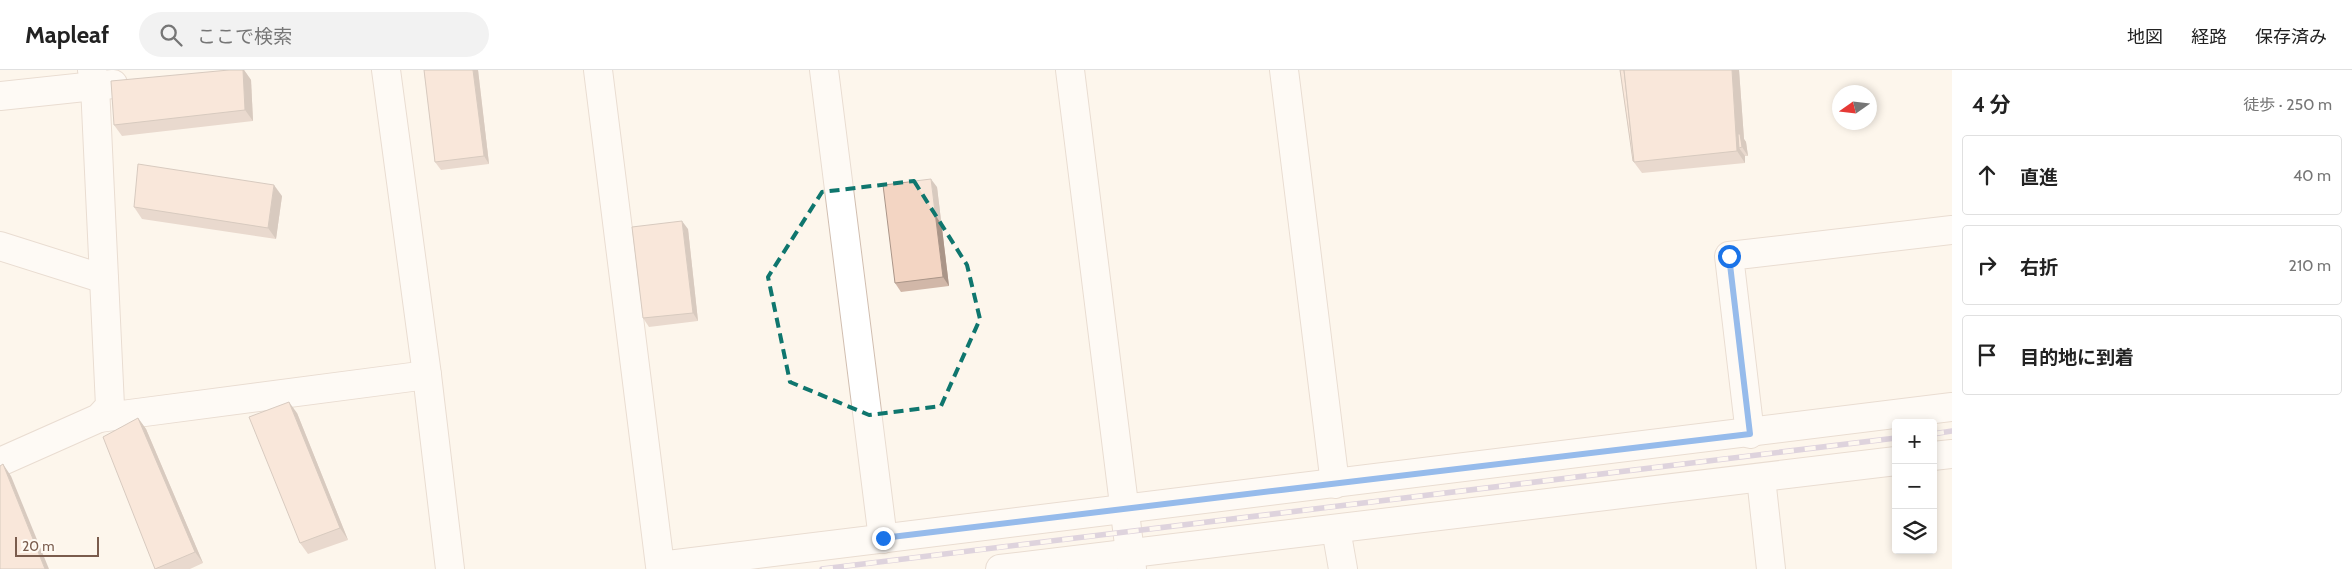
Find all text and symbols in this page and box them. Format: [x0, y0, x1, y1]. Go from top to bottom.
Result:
search box [139, 12, 489, 57]
text: Mapleaf [25, 20, 109, 49]
icon: search [157, 21, 185, 49]
text: ここで検索 [197, 25, 292, 48]
text: 地図 [2127, 26, 2163, 48]
text: 経路 [2191, 26, 2227, 48]
text: 保存済み [2255, 26, 2327, 48]
north arrow [1832, 85, 1877, 130]
text: 4 分 [1972, 92, 2011, 117]
text: 徒歩 · 250 m [2243, 95, 2332, 114]
icon: ahead [1973, 161, 2001, 189]
text: 直進 [2020, 166, 2058, 189]
text: 40 m [2293, 166, 2331, 185]
route start [1718, 245, 1741, 268]
icon: right [1973, 251, 2001, 279]
text: 右折 [2020, 256, 2058, 279]
text: 210 m [2289, 256, 2331, 275]
icon: arrive [1973, 341, 2001, 369]
text: 目的地に到着 [2020, 346, 2134, 369]
map controls [1892, 419, 1937, 554]
button: + [1892, 419, 1937, 464]
button: − [1892, 464, 1937, 509]
button: layers [1892, 509, 1937, 554]
route end [872, 527, 895, 550]
scale bar [15, 534, 99, 557]
text: 20 m [22, 537, 55, 555]

